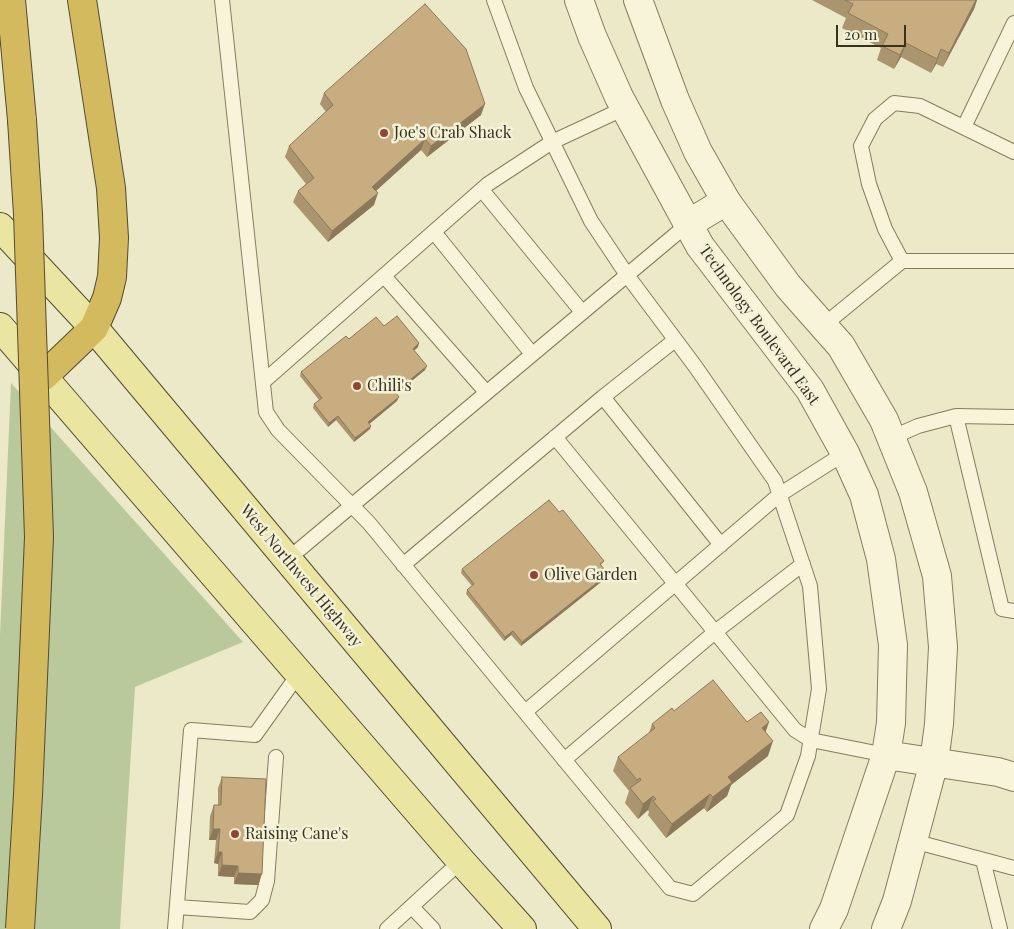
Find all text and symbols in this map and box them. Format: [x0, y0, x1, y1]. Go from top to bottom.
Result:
scale bar [839, 15, 909, 47]
text: 20 m [844, 24, 877, 44]
place label: Joe's Crab Shack [394, 123, 511, 143]
marker: Joe's Crab Shack [378, 127, 390, 139]
street label: Technology Boulevard East [695, 241, 823, 409]
place label: Chili's [367, 376, 412, 396]
marker: Chili's [351, 380, 363, 392]
street label: West Northwest Highway [236, 501, 366, 651]
place label: Olive Garden [544, 565, 638, 585]
marker: Olive Garden [528, 569, 540, 581]
place label: Raising Cane's [245, 824, 348, 844]
marker: Raising Cane's [229, 828, 241, 840]

